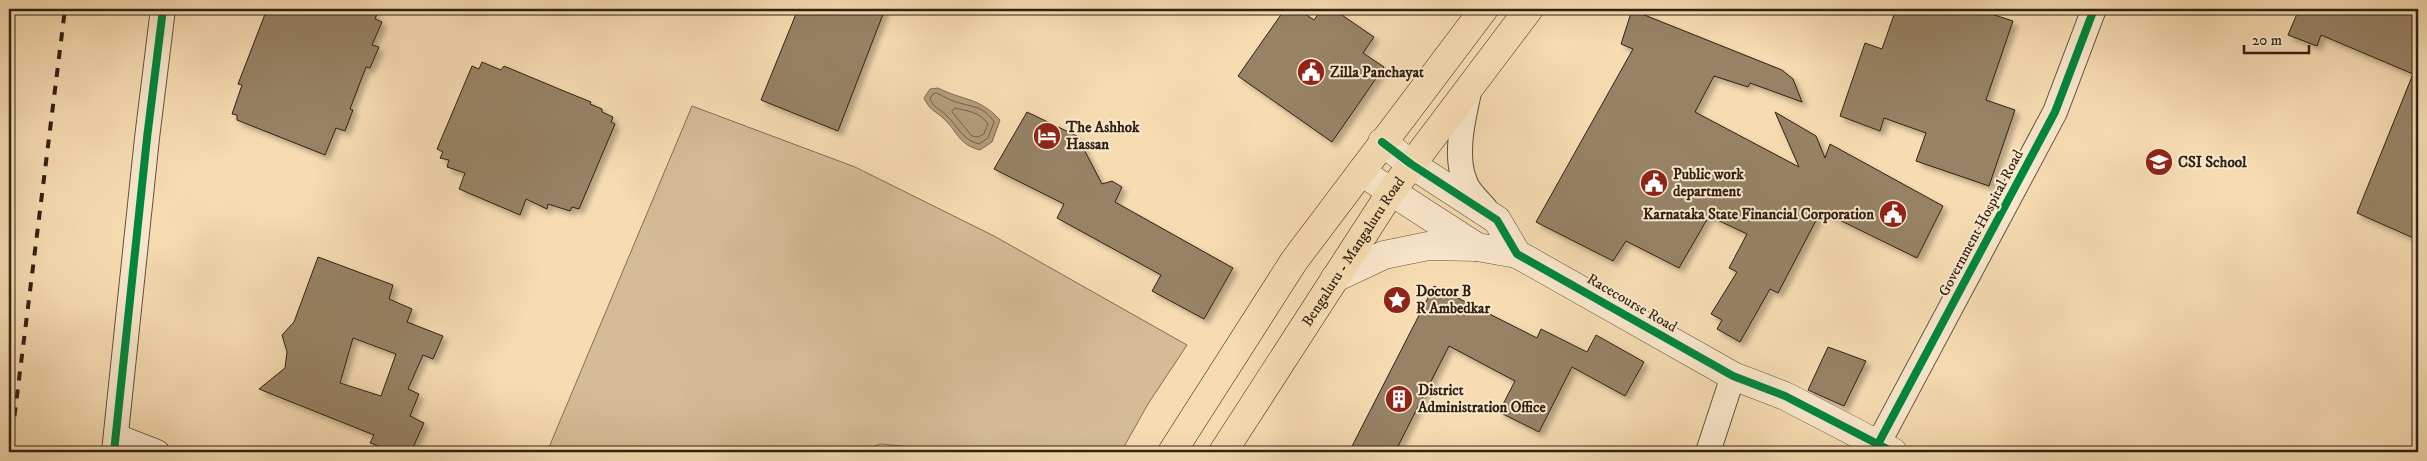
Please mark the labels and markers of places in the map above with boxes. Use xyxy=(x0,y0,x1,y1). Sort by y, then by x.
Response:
public building icon: Zilla Panchayat xyxy=(1296,57,1326,87)
place label: Zilla Panchayat xyxy=(1330,63,1424,82)
place label: The Ashhok Hassan xyxy=(1065,118,1140,154)
hotel icon: The Ashhok Hassan xyxy=(1032,121,1062,151)
school or university icon: CSI School xyxy=(2144,147,2174,177)
place label: CSI School xyxy=(2178,153,2247,172)
place label: Public work department xyxy=(1673,165,1744,201)
public building icon: Public work department xyxy=(1639,168,1669,198)
public building icon: Karnataka State Financial Corporation xyxy=(1878,199,1908,229)
place label: Karnataka State Financial Corporation xyxy=(1643,205,1874,224)
place label: Doctor B R Ambedkar xyxy=(1416,282,1490,318)
place icon: Doctor B R Ambedkar xyxy=(1382,285,1412,315)
place label: District Administration Office xyxy=(1417,381,1546,417)
building icon: District Administration Office xyxy=(1384,384,1414,414)

